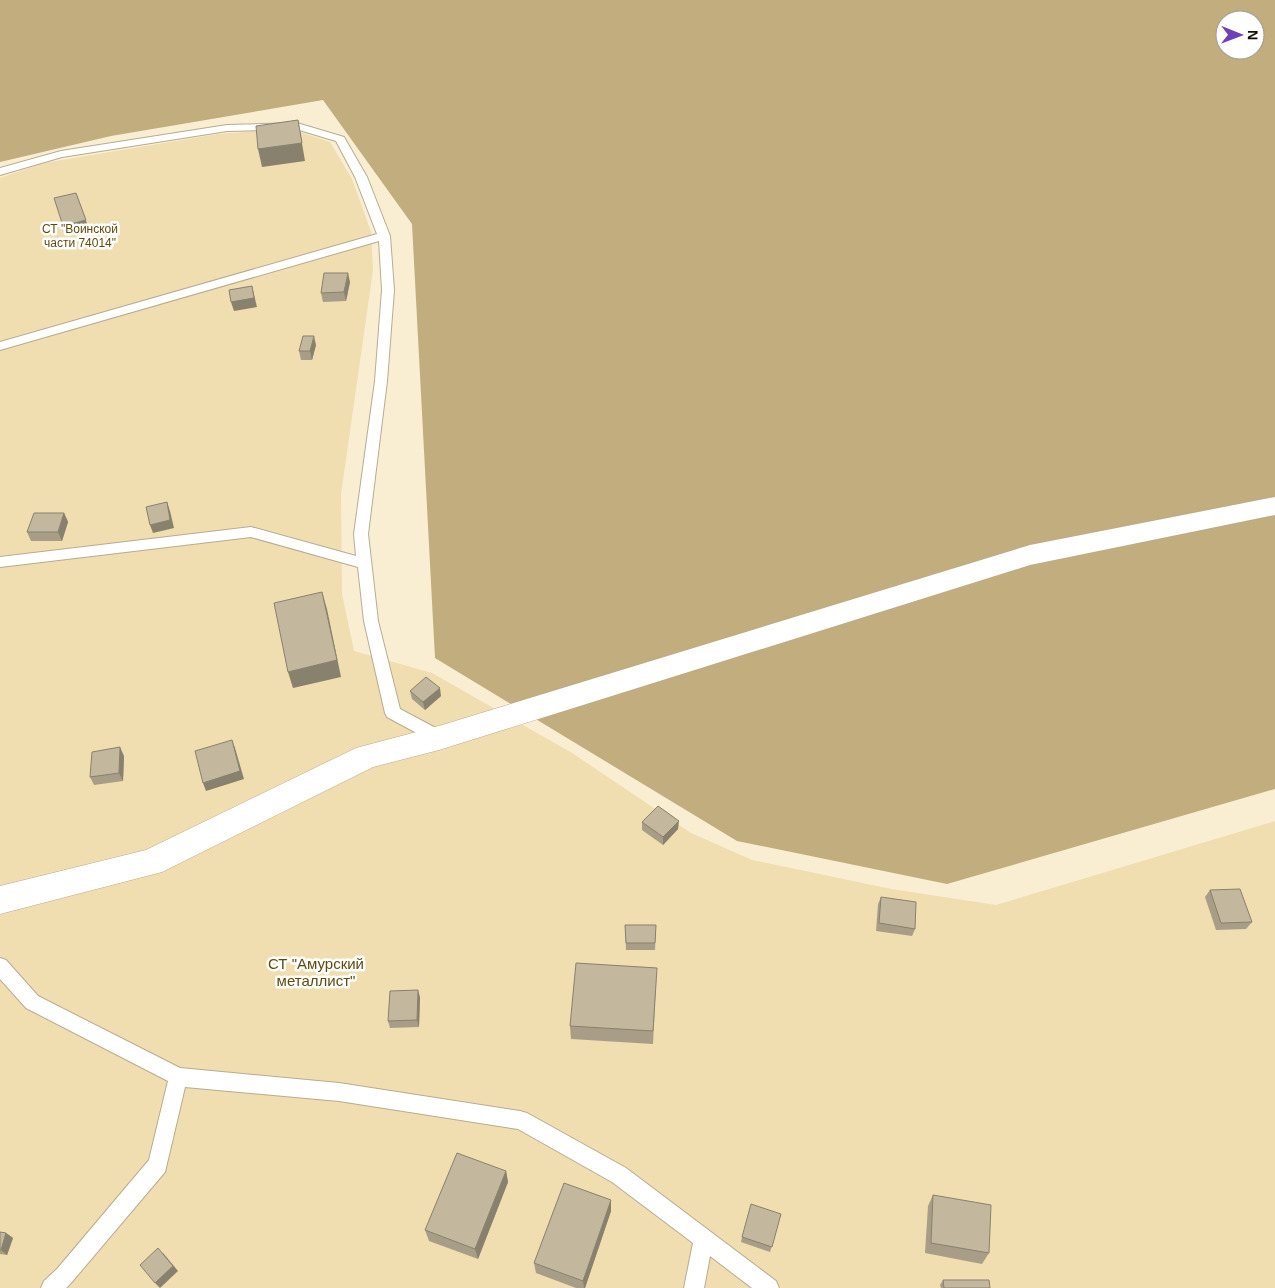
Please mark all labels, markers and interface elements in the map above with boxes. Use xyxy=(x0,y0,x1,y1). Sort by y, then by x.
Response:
north arrow xyxy=(1215,10,1265,60)
text: N xyxy=(1245,30,1261,40)
park label: СТ "Воинской части 74014" xyxy=(42,222,118,250)
park label: СТ "Амурский металлист" xyxy=(268,955,364,989)

